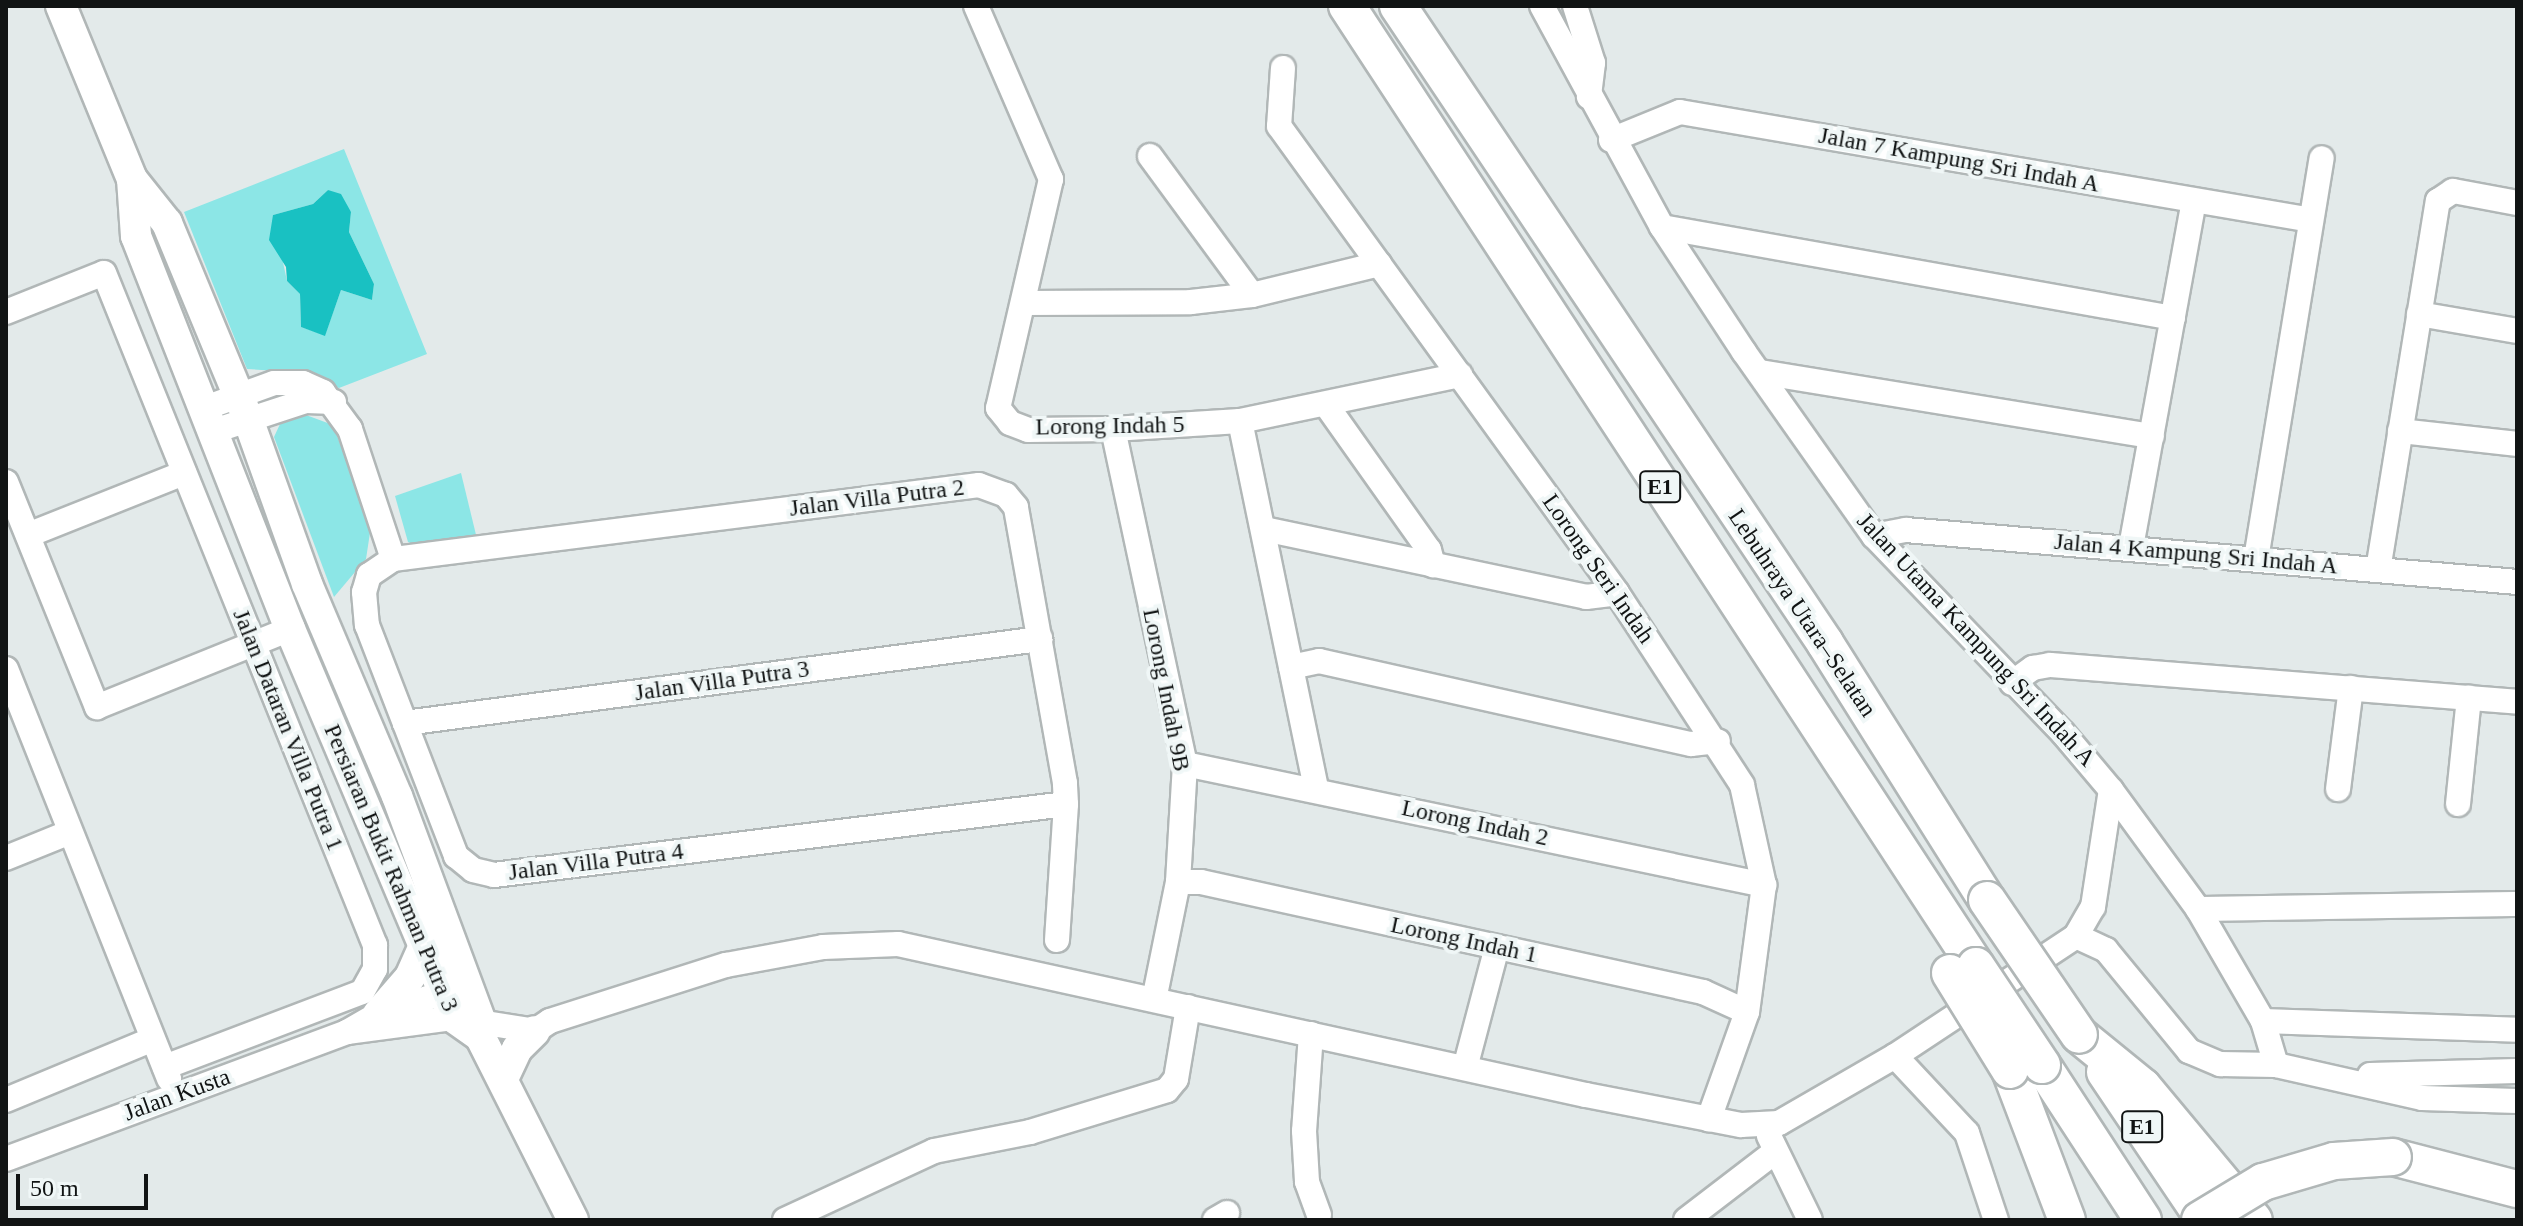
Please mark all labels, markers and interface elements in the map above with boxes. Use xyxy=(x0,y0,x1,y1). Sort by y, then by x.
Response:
street label: Jalan 7 Kampung Sri Indah A xyxy=(1816,121,2102,199)
street label: Lorong Indah 5 xyxy=(1035,410,1185,442)
road number: E1 xyxy=(1638,469,1682,505)
street label: Jalan Villa Putra 2 xyxy=(788,473,966,523)
street label: Lorong Seri Indah xyxy=(1536,489,1660,649)
street label: Lebuhraya Utara–Selatan xyxy=(1722,504,1882,722)
street label: Jalan Utama Kampung Sri Indah A xyxy=(1850,507,2102,773)
street label: Jalan 4 Kampung Sri Indah A xyxy=(2052,527,2340,581)
street label: Jalan Dataran Villa Putra 1 xyxy=(226,605,350,855)
street label: Lorong Indah 9B xyxy=(1136,606,1196,774)
street label: Jalan Villa Putra 3 xyxy=(633,654,811,708)
street label: Persiaran Bukit Rahman Putra 3 xyxy=(317,720,465,1016)
street label: Lorong Indah 2 xyxy=(1399,793,1551,853)
street label: Jalan Villa Putra 4 xyxy=(507,837,685,887)
street label: Lorong Indah 1 xyxy=(1388,910,1540,970)
street label: Jalan Kusta xyxy=(120,1062,234,1128)
road number: E1 xyxy=(2120,1109,2164,1145)
scale bar xyxy=(20,1158,152,1208)
text: 50 m xyxy=(30,1175,79,1201)

